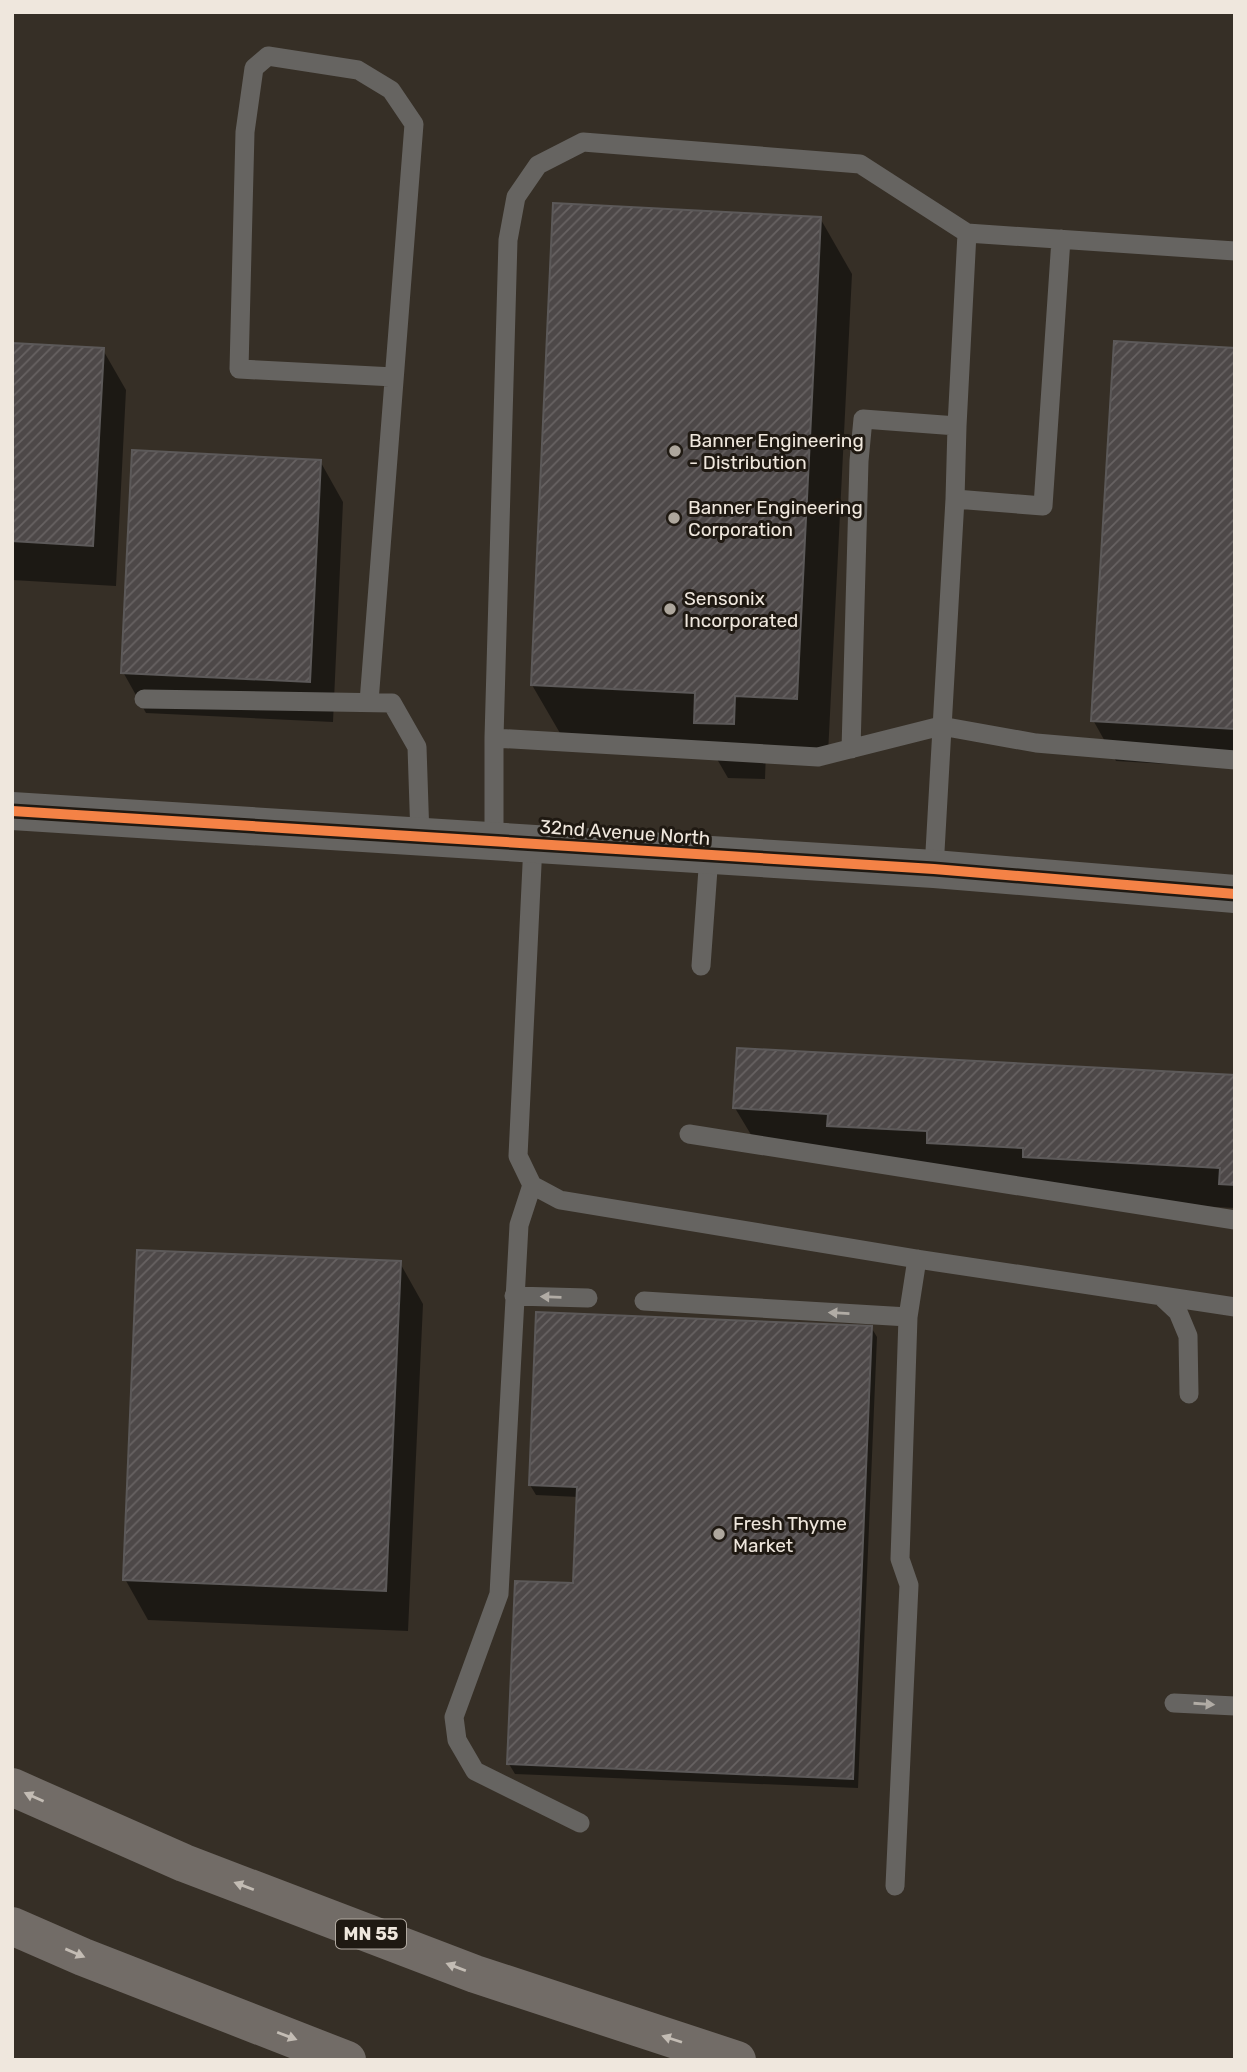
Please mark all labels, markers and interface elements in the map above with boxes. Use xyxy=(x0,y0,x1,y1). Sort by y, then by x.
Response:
place label: Banner Engineering - Distribution xyxy=(689,429,864,474)
marker: Banner Engineering - Distribution xyxy=(667,443,683,459)
place label: Banner Engineering Corporation xyxy=(688,496,863,541)
marker: Banner Engineering Corporation xyxy=(666,510,682,526)
place label: Sensonix Incorporated xyxy=(684,587,798,632)
marker: Sensonix Incorporated xyxy=(662,601,678,617)
street label: 32nd Avenue North xyxy=(539,815,711,850)
one-way arrow xyxy=(540,1291,562,1303)
one-way arrow xyxy=(828,1307,850,1318)
place label: Fresh Thyme Market xyxy=(733,1512,847,1557)
marker: Fresh Thyme Market xyxy=(711,1526,727,1542)
one-way arrow xyxy=(1193,1699,1215,1710)
one-way arrow xyxy=(24,1791,45,1802)
one-way arrow xyxy=(233,1880,254,1891)
road number: MN 55 xyxy=(336,1920,406,1948)
one-way arrow xyxy=(65,1947,85,1959)
one-way arrow xyxy=(446,1962,467,1973)
one-way arrow xyxy=(276,2031,297,2042)
one-way arrow xyxy=(662,2033,683,2043)

